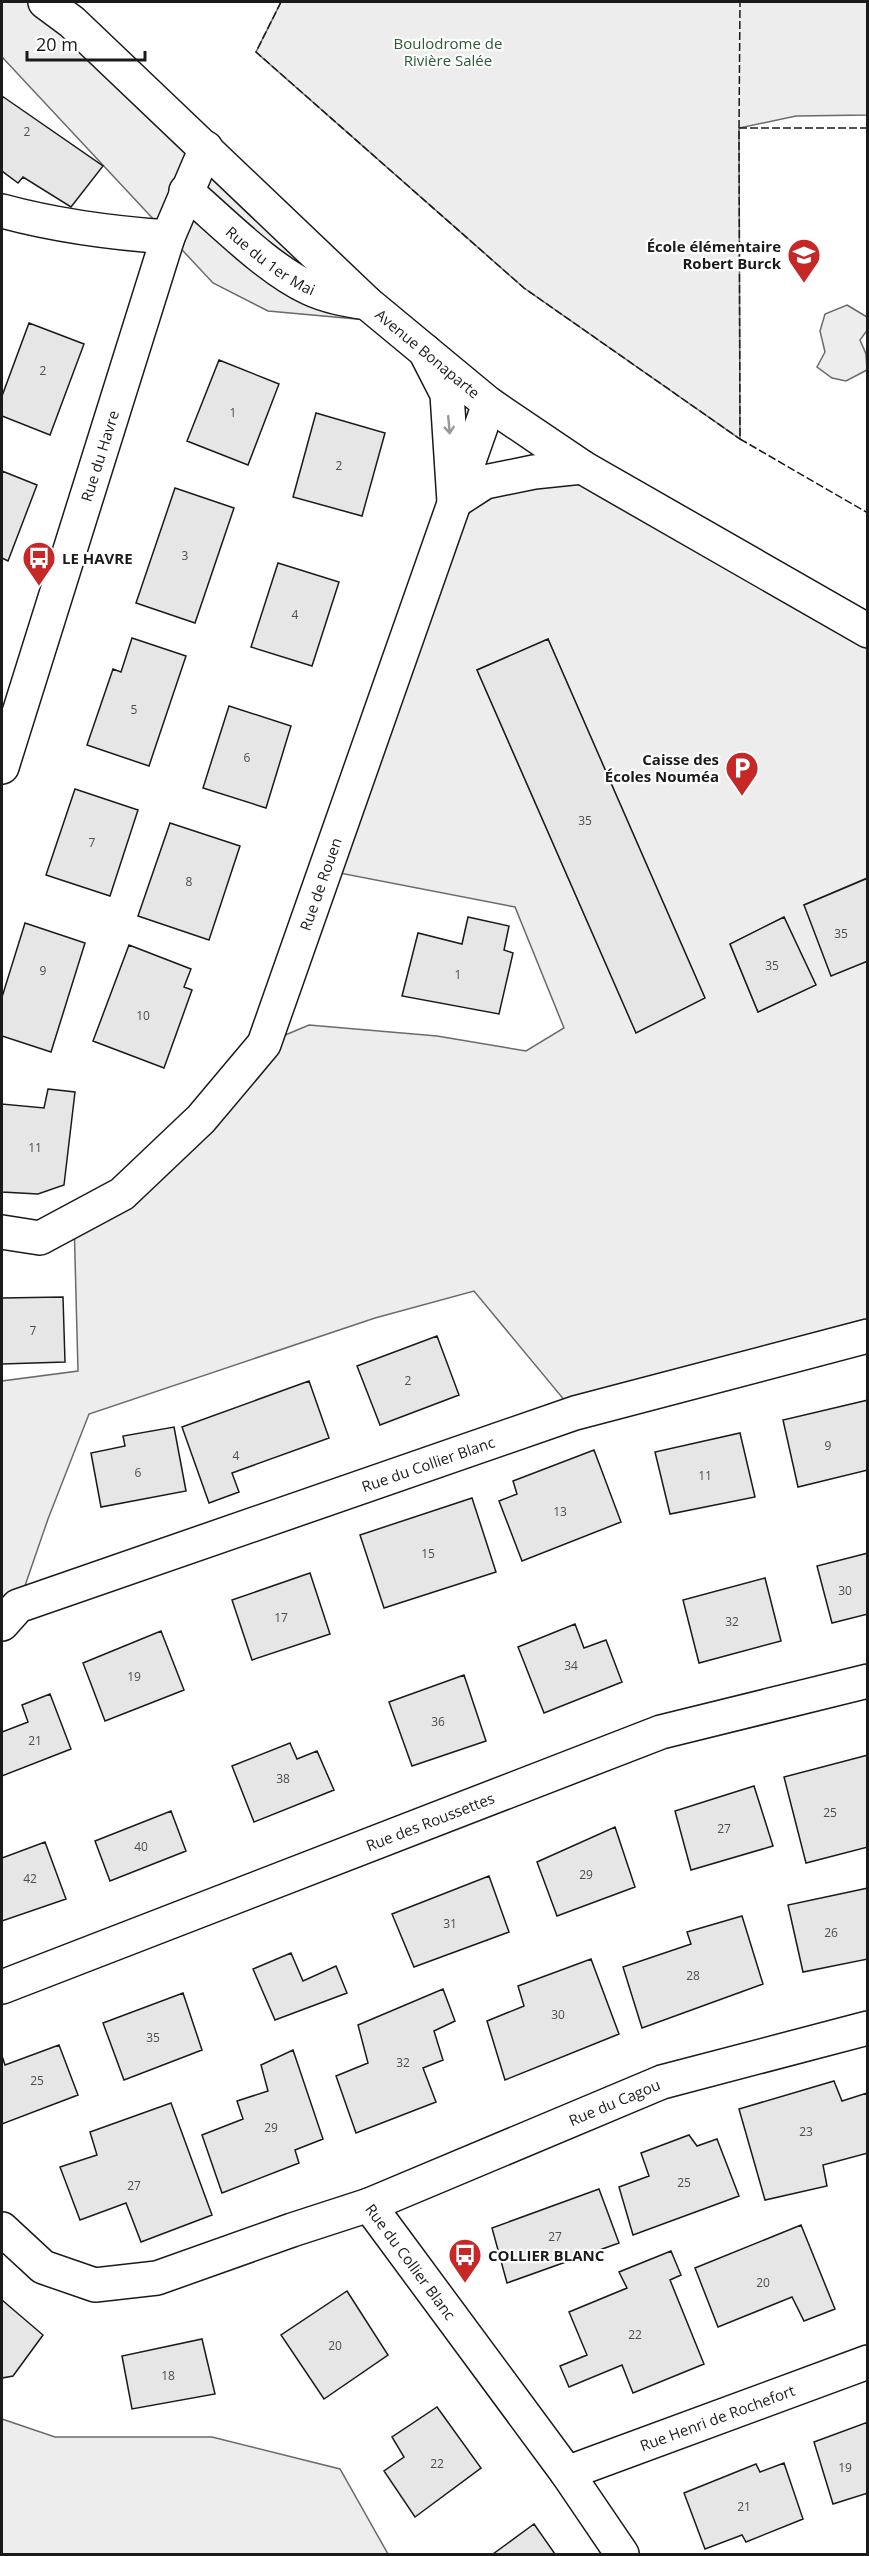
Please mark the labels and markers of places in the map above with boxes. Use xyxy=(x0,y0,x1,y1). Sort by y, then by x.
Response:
place label: École élémentaire Robert Burck xyxy=(647,236,782,273)
school or university icon: École élémentaire Robert Burck xyxy=(786,237,822,284)
bus stop icon: LE HAVRE xyxy=(21,540,57,587)
place label: LE HAVRE xyxy=(62,548,133,568)
place label: Caisse des Écoles Nouméa xyxy=(605,749,719,786)
parking icon: Caisse des Écoles Nouméa xyxy=(724,750,760,797)
bus stop icon: COLLIER BLANC xyxy=(447,2237,483,2284)
place label: COLLIER BLANC xyxy=(488,2245,605,2265)

